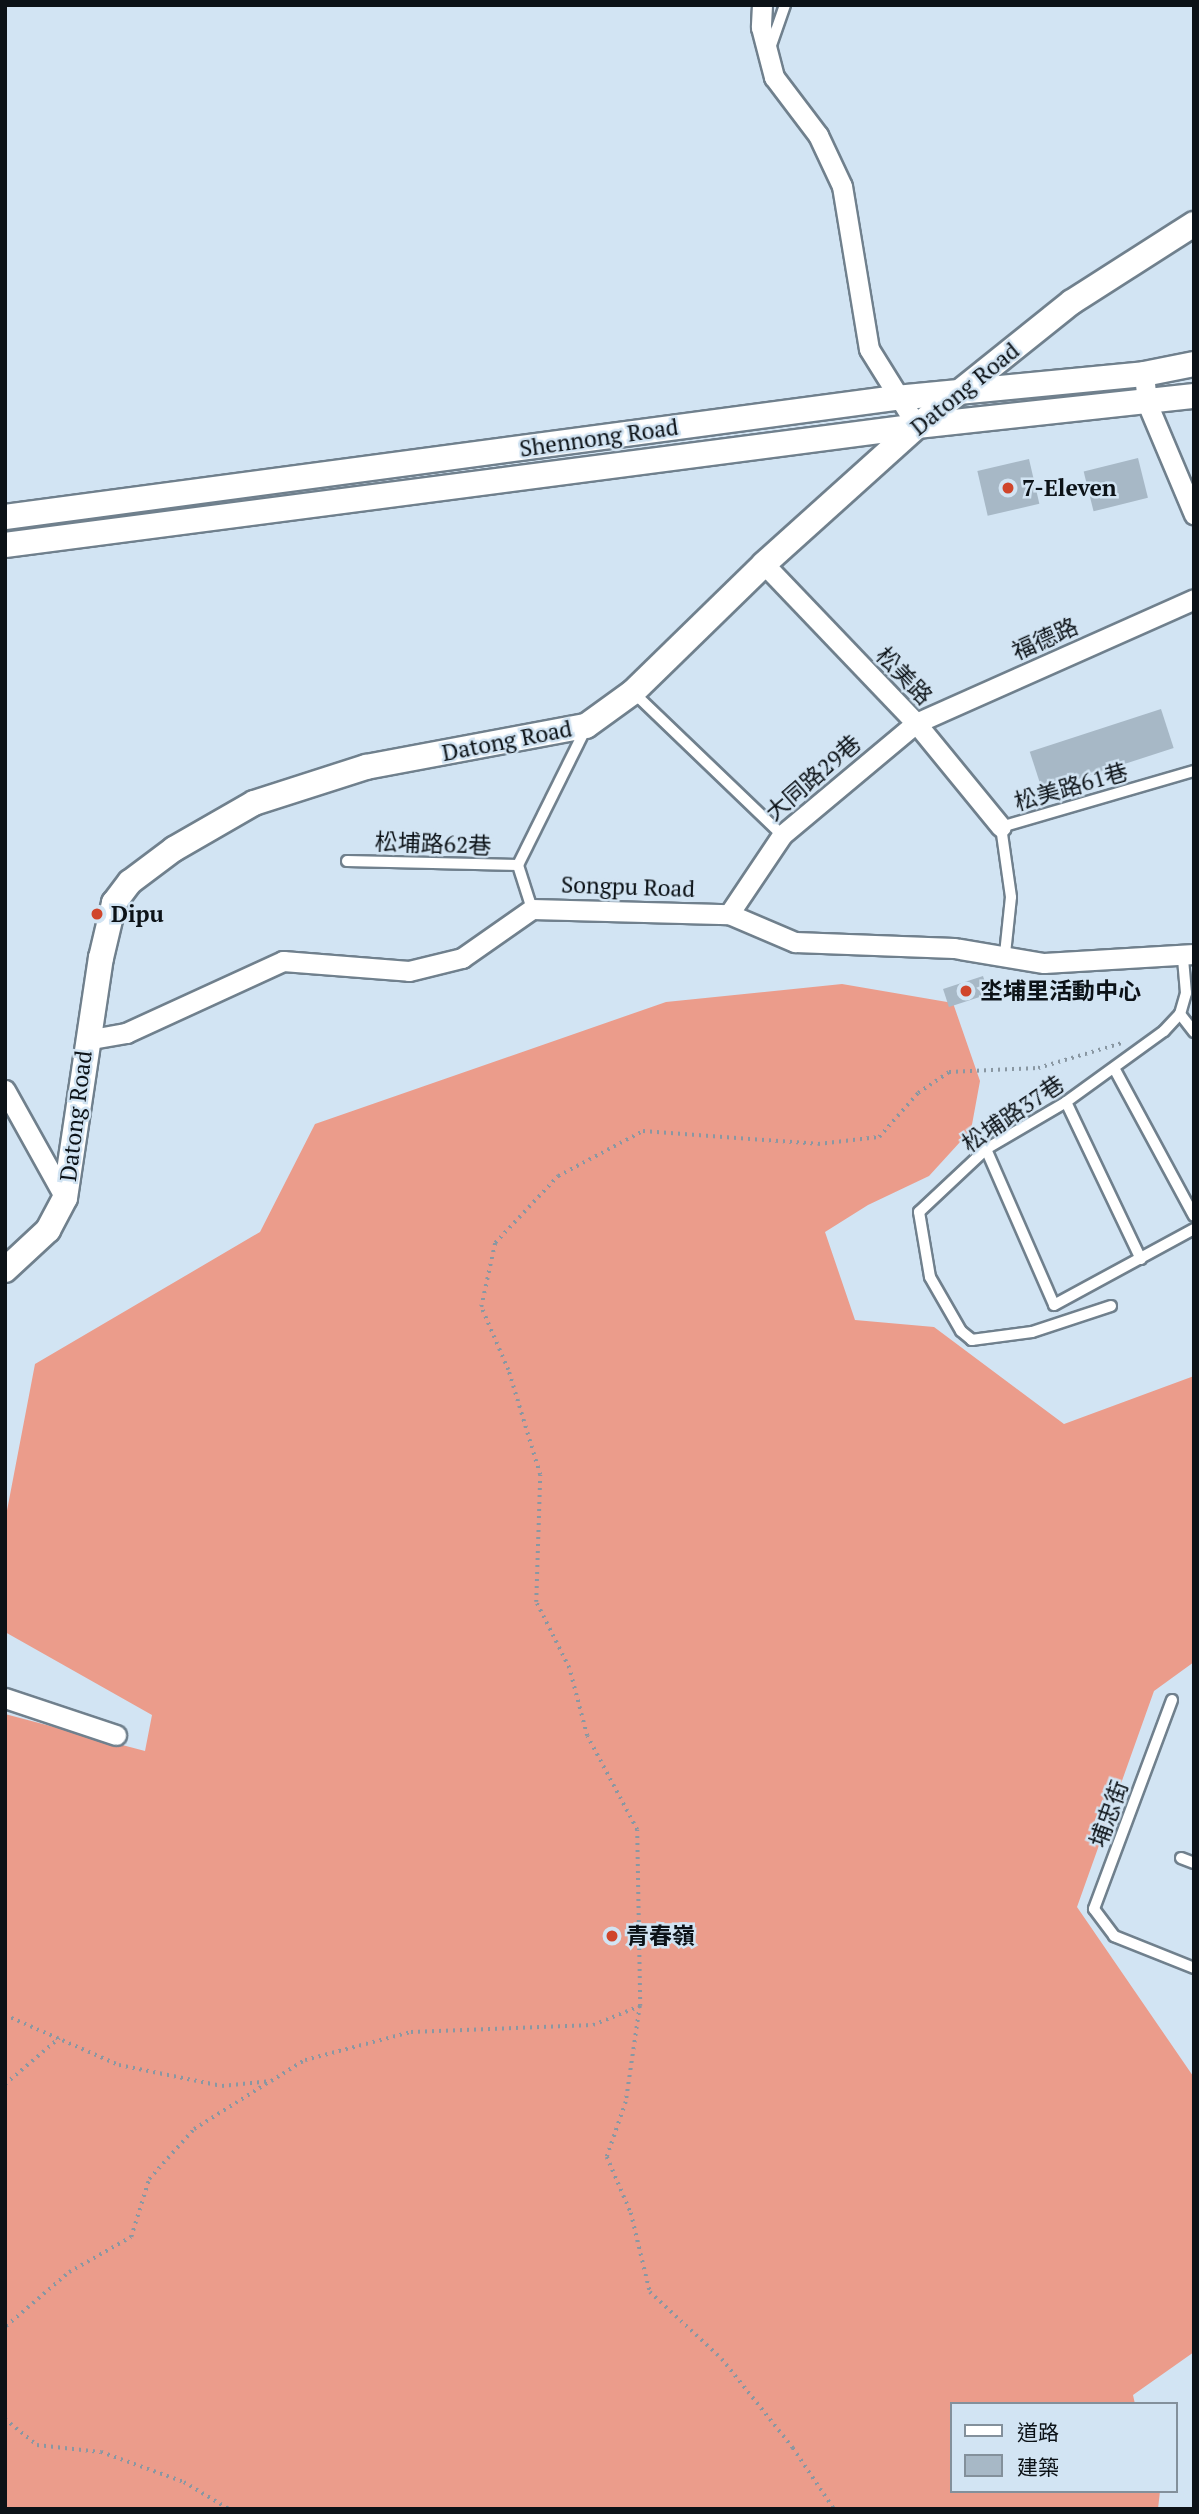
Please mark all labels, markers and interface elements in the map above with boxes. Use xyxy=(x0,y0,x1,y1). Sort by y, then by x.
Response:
street label: Datong Road xyxy=(905,337,1025,441)
street label: Shennong Road xyxy=(518,413,680,463)
place label: 7-Eleven xyxy=(1022,474,1117,502)
marker: 7-Eleven xyxy=(1000,480,1016,496)
street label: 福德路 xyxy=(1008,612,1082,666)
street label: 松美路 xyxy=(870,642,938,710)
street label: Datong Road xyxy=(440,715,574,767)
street label: 大同路29巷 xyxy=(760,729,866,827)
street label: 松美路61巷 xyxy=(1011,758,1131,816)
street label: 松埔路62巷 xyxy=(374,828,492,860)
street label: Songpu Road xyxy=(561,871,695,903)
place label: Dipu xyxy=(111,900,164,928)
marker: Dipu xyxy=(89,906,105,922)
place label: 坔埔里活動中心 xyxy=(980,977,1141,1005)
marker: 坔埔里活動中心 xyxy=(958,983,974,999)
street label: Datong Road xyxy=(54,1049,98,1183)
street label: 松埔路37巷 xyxy=(957,1070,1069,1158)
street label: 埔忠街 xyxy=(1084,1777,1134,1851)
place label: 青春嶺 xyxy=(626,1922,695,1950)
marker: 青春嶺 xyxy=(604,1928,620,1944)
legend xyxy=(950,2402,1178,2493)
text: 道路 xyxy=(1017,2418,1059,2446)
text: 建築 xyxy=(1017,2453,1059,2481)

